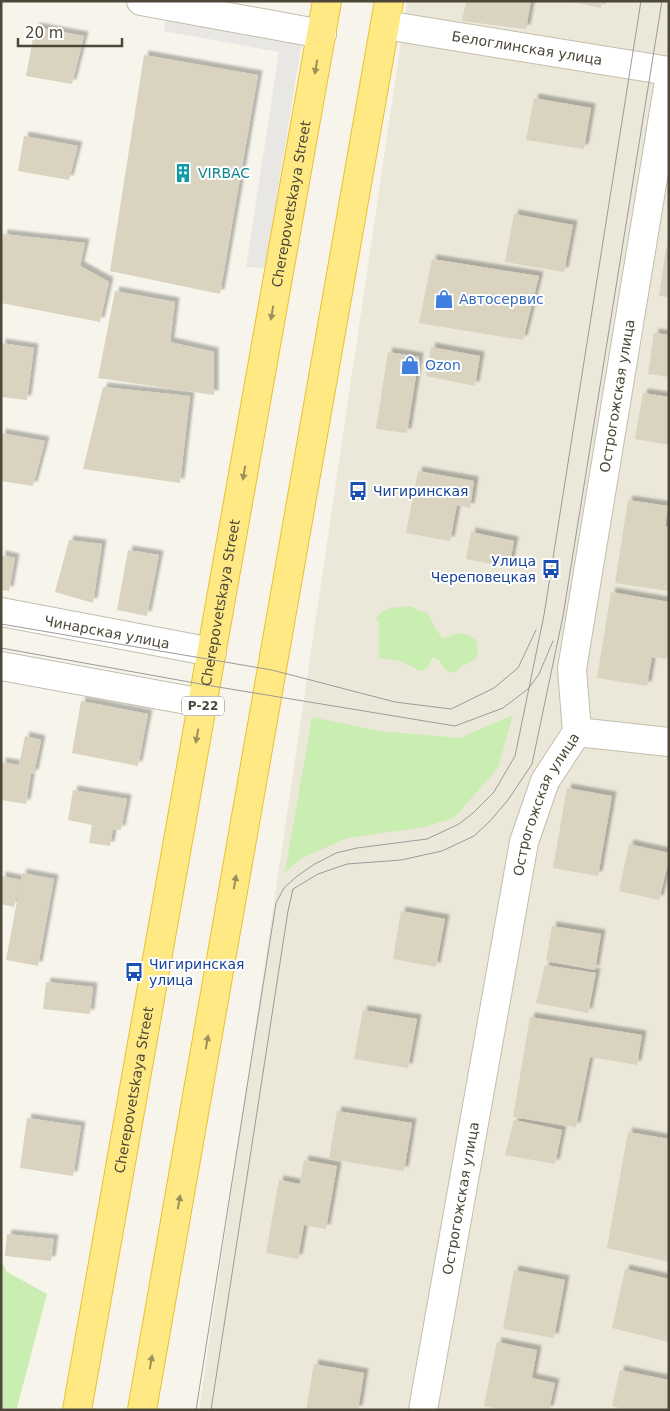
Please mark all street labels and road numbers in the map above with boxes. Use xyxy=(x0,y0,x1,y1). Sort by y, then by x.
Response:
street label: Белоглинская улица xyxy=(451,28,604,68)
street label: Cherepovetskaya Street xyxy=(268,119,314,288)
street label: Острогожская улица xyxy=(597,318,638,474)
street label: Cherepovetskaya Street xyxy=(198,518,243,687)
street label: Чинарская улица xyxy=(43,612,171,652)
road number: Р-22 xyxy=(182,696,224,716)
street label: Острогожская улица xyxy=(510,730,582,877)
street label: Cherepovetskaya Street xyxy=(111,1005,157,1175)
street label: Острогожская улица xyxy=(439,1121,482,1276)

